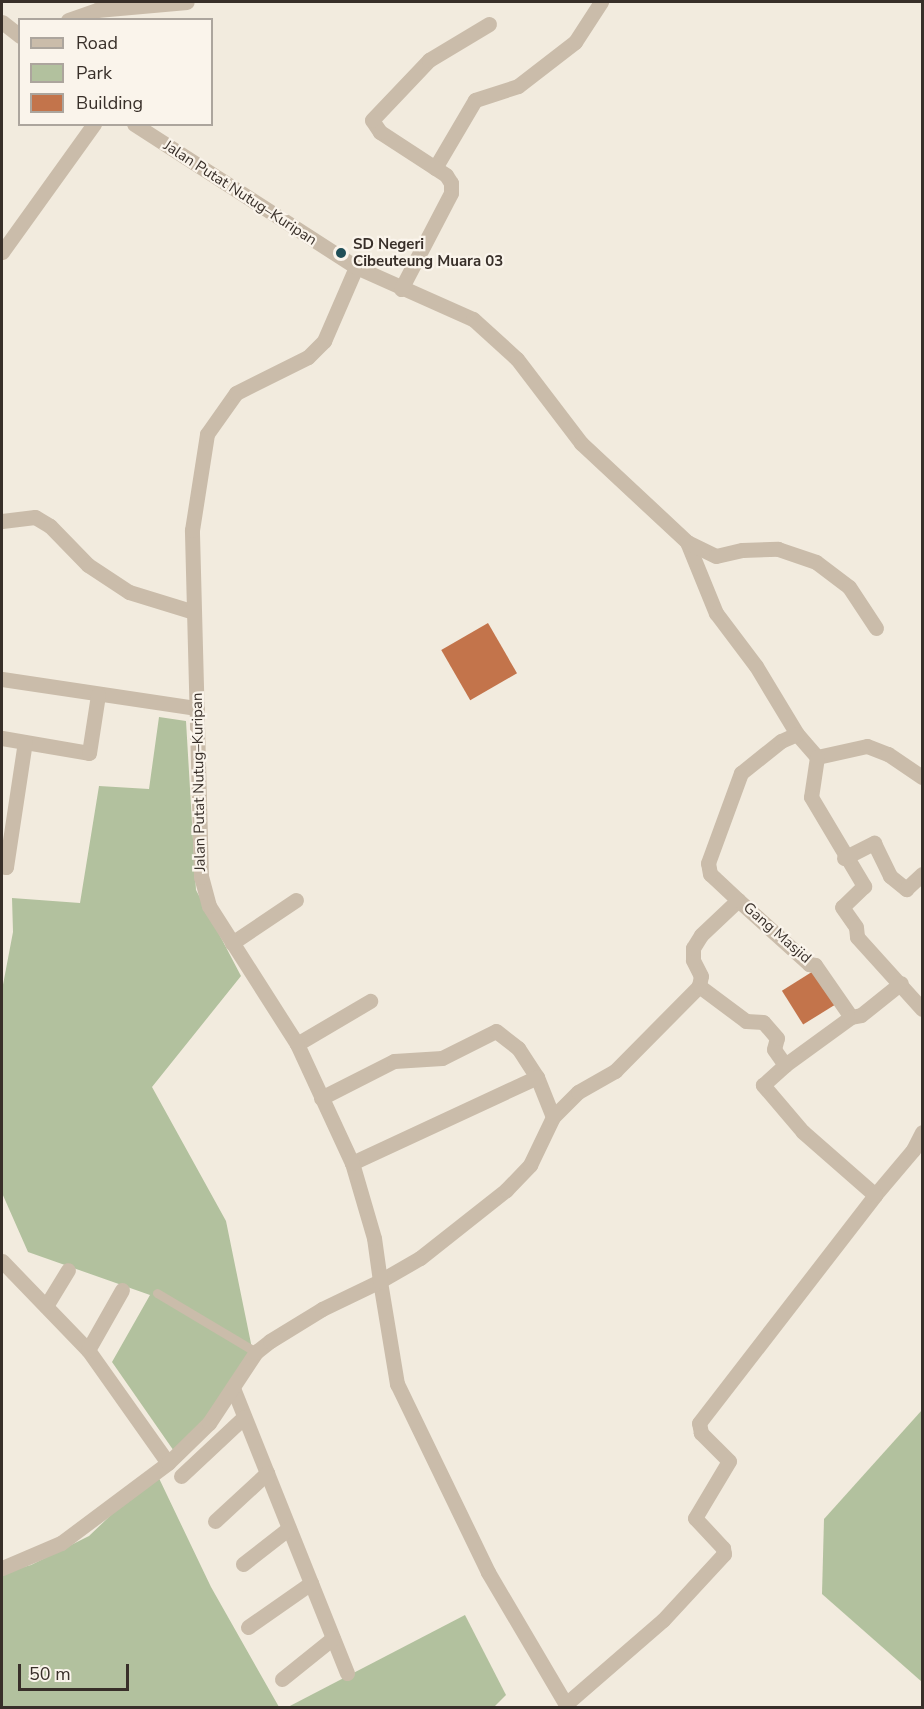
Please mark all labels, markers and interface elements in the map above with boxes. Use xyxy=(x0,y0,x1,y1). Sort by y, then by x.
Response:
legend xyxy=(18,18,213,126)
text: Road xyxy=(76,31,118,55)
text: Park xyxy=(76,61,112,85)
text: Building xyxy=(76,91,143,115)
street label: Jalan Putat Nutug–Kuripan xyxy=(160,137,320,249)
place label: SD Negeri Cibeuteung Muara 03 xyxy=(353,235,503,270)
marker: SD Negeri Cibeuteung Muara 03 xyxy=(334,246,348,260)
street label: Jalan Putat Nutug–Kuripan xyxy=(188,692,210,872)
street label: Gang Masjid xyxy=(739,899,815,967)
scale bar xyxy=(21,1652,132,1690)
text: 50 m xyxy=(29,1662,71,1686)

